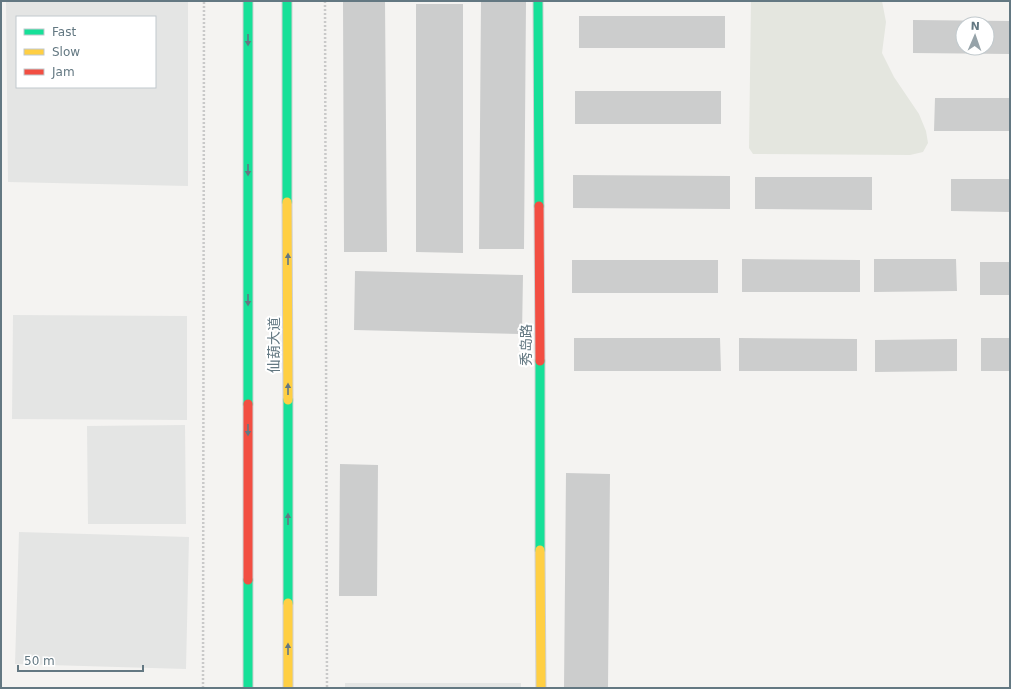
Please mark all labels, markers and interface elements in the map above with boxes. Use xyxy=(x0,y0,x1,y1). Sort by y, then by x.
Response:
legend xyxy=(16,16,156,88)
north arrow xyxy=(955,16,995,56)
text: N xyxy=(970,20,980,33)
text: Fast xyxy=(52,25,76,39)
one-way arrow xyxy=(245,34,251,47)
text: Slow xyxy=(52,45,80,59)
text: Jam xyxy=(51,65,75,79)
one-way arrow xyxy=(245,164,251,177)
one-way arrow xyxy=(285,252,291,265)
one-way arrow xyxy=(245,294,251,307)
street label: 仙葫大道 xyxy=(266,317,282,373)
street label: 秀岛路 xyxy=(518,324,534,366)
one-way arrow xyxy=(285,382,291,395)
one-way arrow xyxy=(245,424,251,437)
one-way arrow xyxy=(285,512,291,525)
one-way arrow xyxy=(285,642,291,655)
scale bar xyxy=(18,647,143,673)
text: 50 m xyxy=(24,654,55,668)

